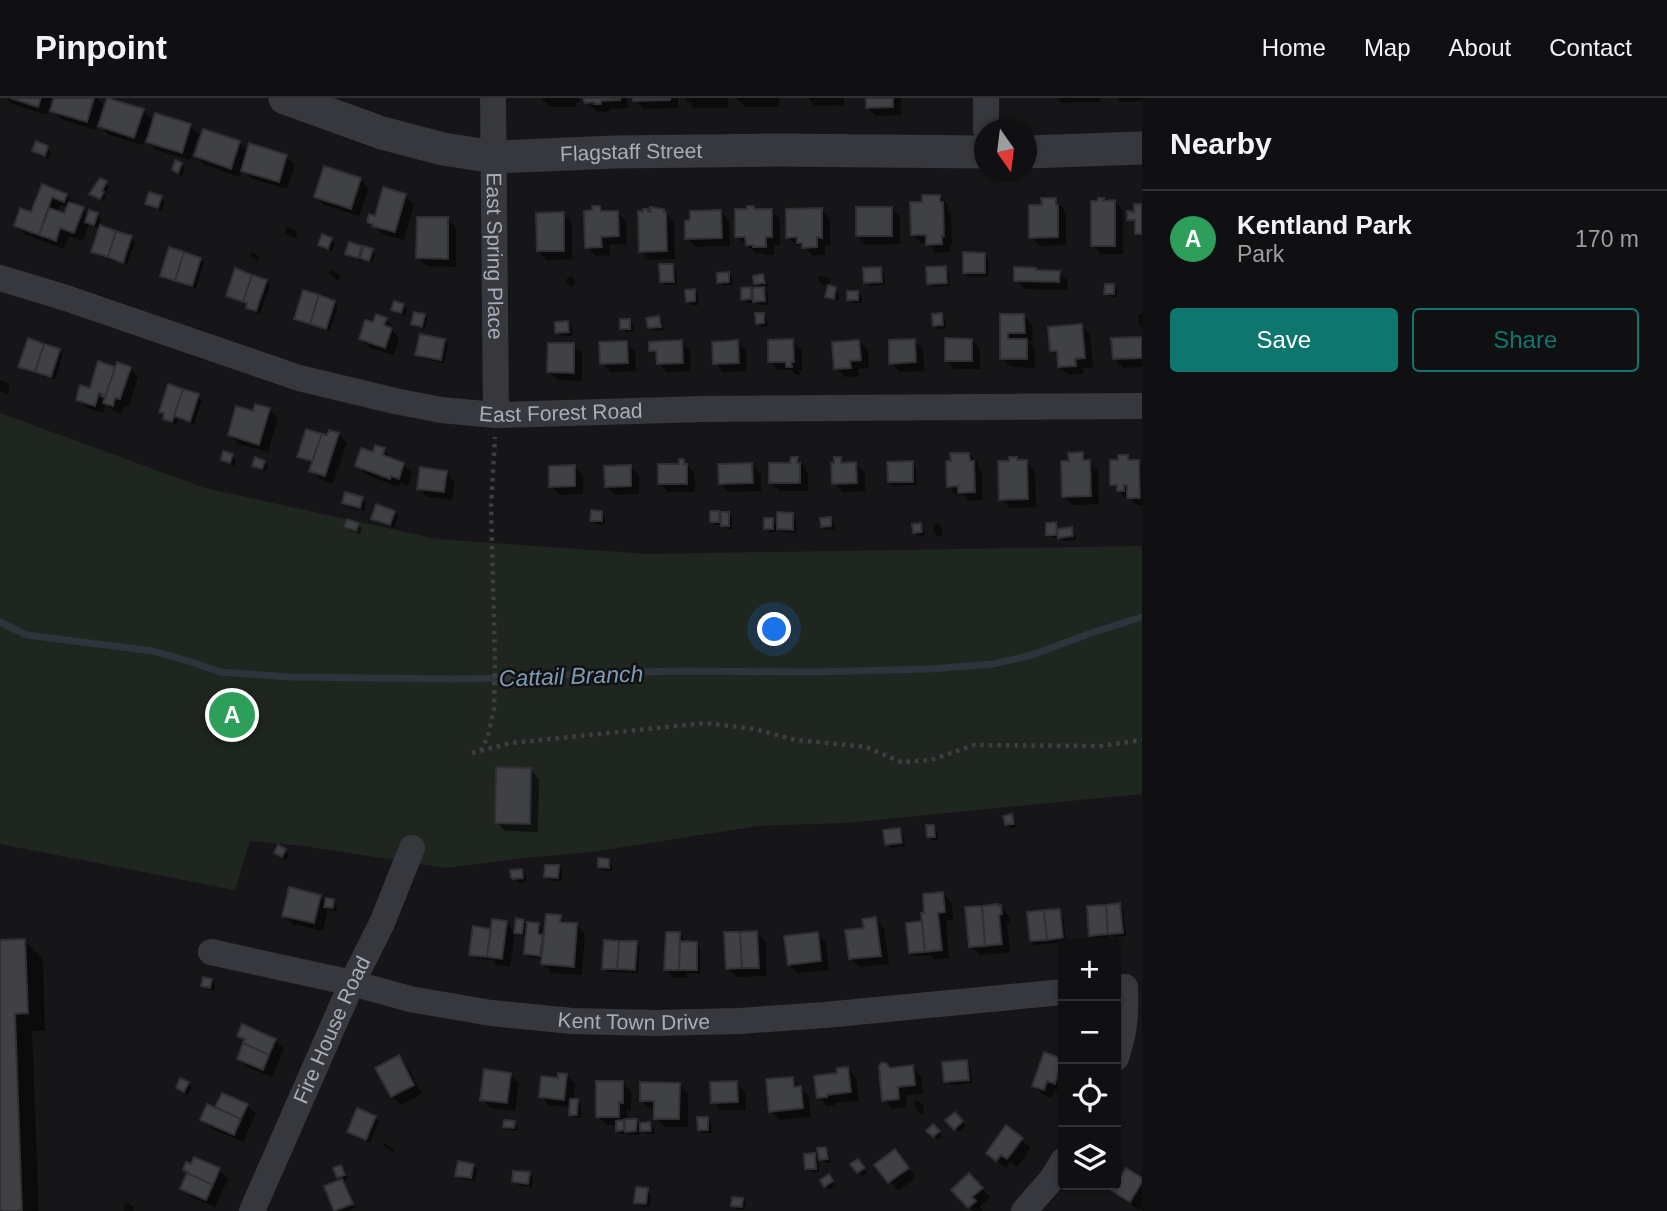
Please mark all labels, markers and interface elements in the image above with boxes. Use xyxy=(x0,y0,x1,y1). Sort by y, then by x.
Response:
text: Pinpoint xyxy=(35,29,167,66)
text: Home xyxy=(1262,34,1326,61)
text: Map xyxy=(1364,34,1411,61)
text: About xyxy=(1449,34,1511,61)
text: Contact xyxy=(1549,34,1632,61)
north arrow xyxy=(974,119,1037,182)
text: Nearby xyxy=(1170,127,1272,160)
street label: Flagstaff Street xyxy=(560,139,702,165)
street label: East Spring Place xyxy=(483,172,507,340)
text: Kentland Park xyxy=(1237,210,1412,240)
text: A xyxy=(1185,226,1201,252)
text: 170 m xyxy=(1575,226,1639,252)
text: Park xyxy=(1237,241,1284,267)
button: Save xyxy=(1170,308,1398,372)
button: Share xyxy=(1412,308,1639,372)
street label: East Forest Road xyxy=(478,399,643,426)
your location xyxy=(757,612,791,646)
water label: Cattail Branch xyxy=(498,660,644,692)
pin: A xyxy=(209,689,255,741)
map controls xyxy=(1058,938,1121,1190)
button: + xyxy=(1058,938,1121,1001)
street label: Fire House Road xyxy=(289,952,375,1107)
button: − xyxy=(1058,1001,1121,1064)
street label: Kent Town Drive xyxy=(557,1008,710,1034)
button: locate xyxy=(1058,1064,1121,1127)
button: layers xyxy=(1058,1127,1121,1190)

